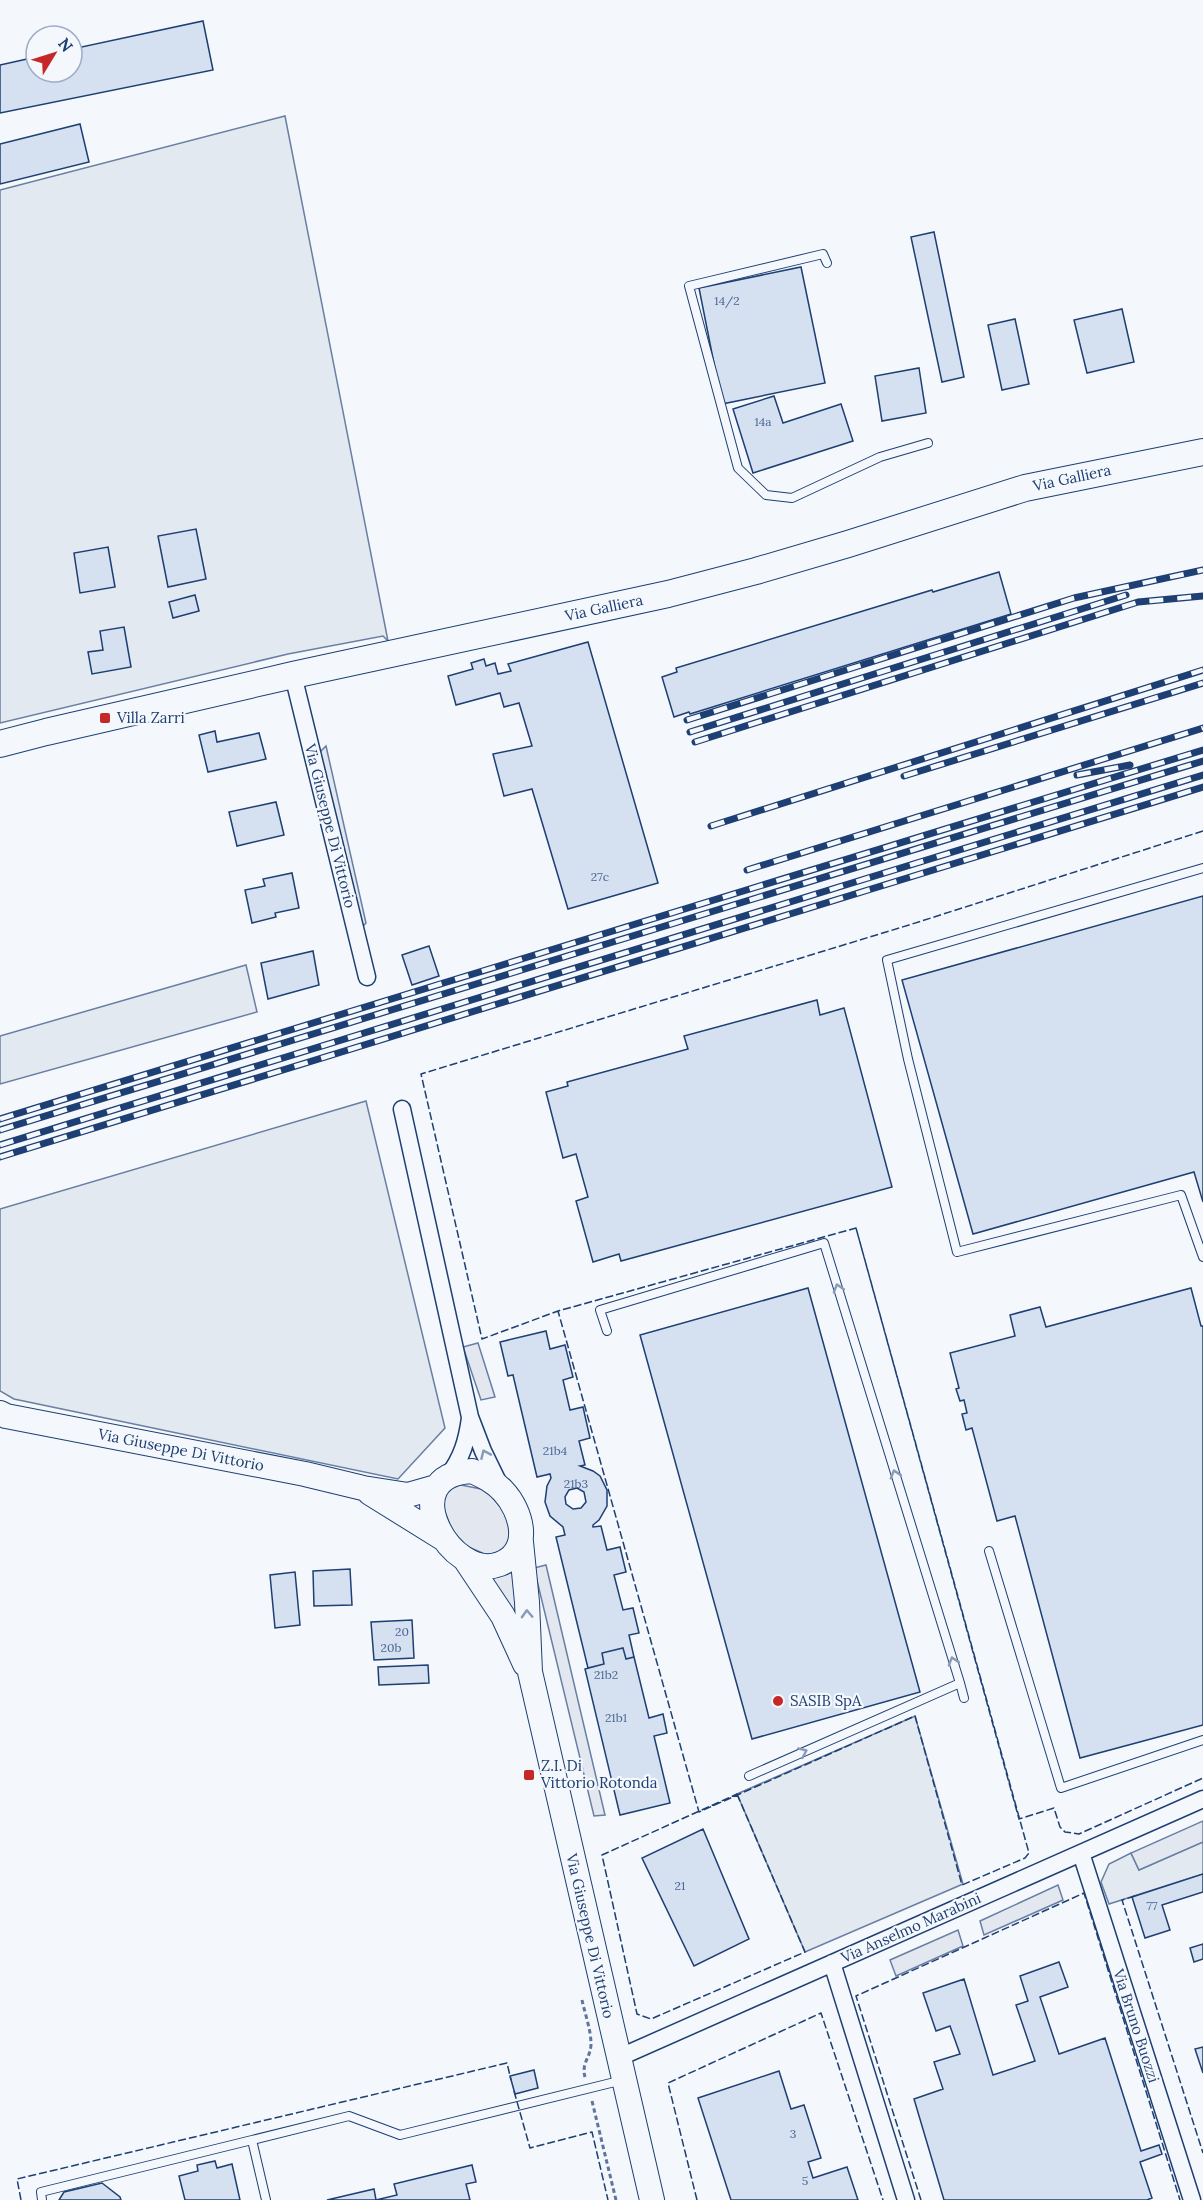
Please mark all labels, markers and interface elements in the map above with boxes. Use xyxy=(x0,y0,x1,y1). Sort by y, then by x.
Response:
north arrow xyxy=(24,24,84,84)
text: N xyxy=(54,34,78,56)
house number: 14/2 xyxy=(714,293,740,309)
house number: 14a xyxy=(754,414,772,429)
street label: Via Galliera xyxy=(1030,460,1113,495)
street label: Via Galliera xyxy=(562,590,645,625)
place label: Villa Zarri xyxy=(116,708,185,727)
marker: Villa Zarri xyxy=(98,711,112,725)
street label: Via Giuseppe Di Vittorio xyxy=(301,741,360,910)
house number: 27c xyxy=(591,869,609,884)
one-way arrow xyxy=(833,1283,845,1294)
street label: Via Giuseppe Di Vittorio xyxy=(96,1424,266,1475)
house number: 21b4 xyxy=(543,1443,568,1458)
one-way arrow xyxy=(480,1449,492,1460)
one-way arrow xyxy=(890,1470,903,1480)
house number: 21b3 xyxy=(564,1476,589,1491)
one-way arrow xyxy=(521,1609,534,1618)
house number: 20 xyxy=(395,1624,409,1639)
house number: 20b xyxy=(381,1640,401,1655)
one-way arrow xyxy=(948,1656,960,1667)
house number: 21b2 xyxy=(594,1667,618,1682)
place label: SASIB SpA xyxy=(790,1691,862,1710)
marker: SASIB SpA xyxy=(771,1694,785,1708)
house number: 21b1 xyxy=(605,1710,627,1725)
one-way arrow xyxy=(796,1747,807,1759)
place label: Z.I. Di Vittorio Rotonda xyxy=(540,1756,658,1792)
marker: Z.I. Di Vittorio Rotonda xyxy=(522,1768,536,1782)
street label: Via Giuseppe Di Vittorio xyxy=(562,1851,619,2020)
house number: 21 xyxy=(675,1878,685,1893)
street label: Via Anselmo Marabini xyxy=(837,1888,984,1967)
house number: 77 xyxy=(1146,1898,1158,1913)
street label: Via Bruno Buozzi xyxy=(1109,1966,1164,2085)
house number: 3 xyxy=(790,2126,797,2141)
house number: 5 xyxy=(802,2173,808,2188)

